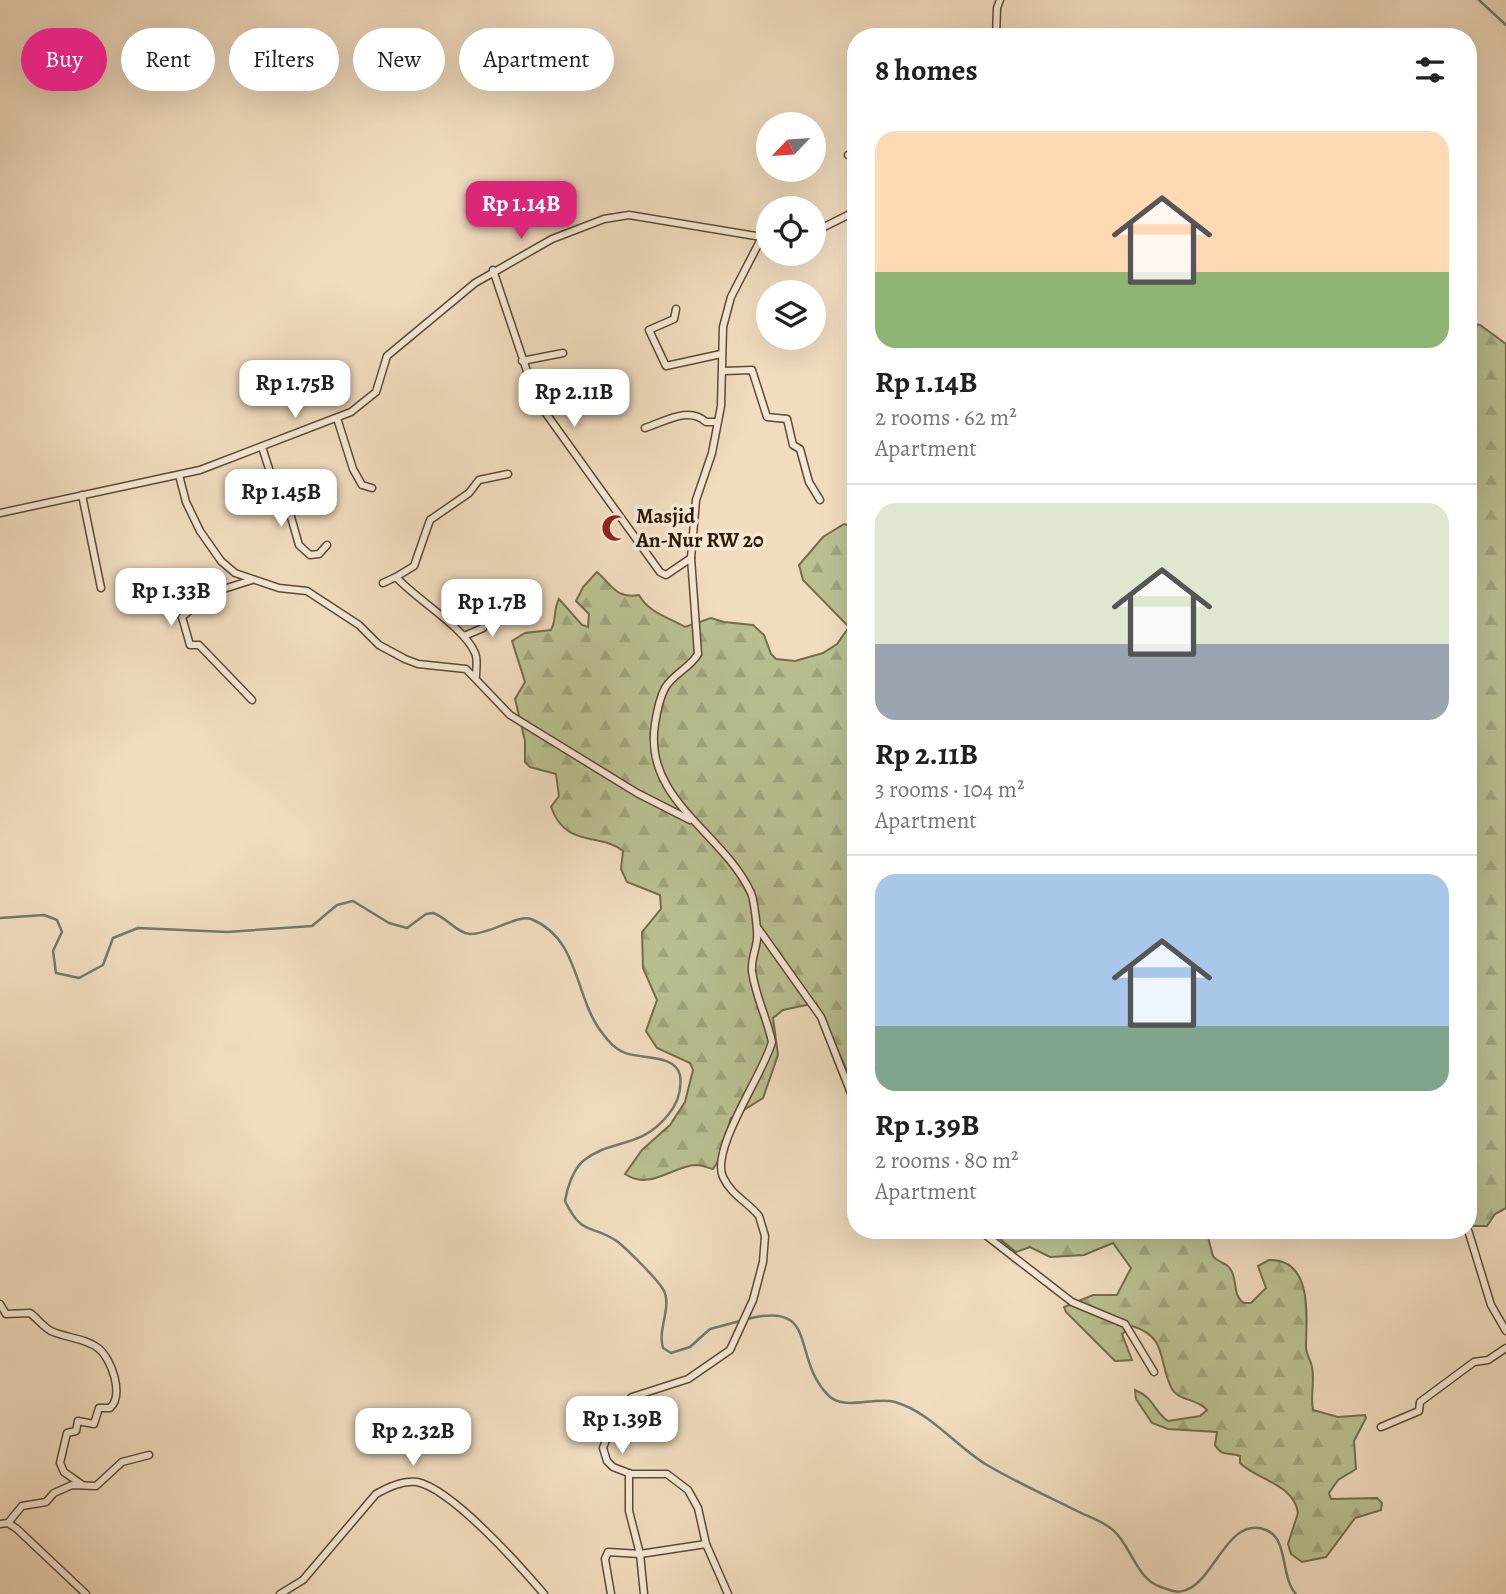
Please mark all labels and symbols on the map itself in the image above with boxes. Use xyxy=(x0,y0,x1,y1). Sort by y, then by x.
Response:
north arrow xyxy=(756,112,826,182)
pin: Rp 1.14B xyxy=(449,182,593,241)
pin: Rp 1.75B xyxy=(223,360,367,420)
pin: Rp 2.11B xyxy=(502,370,646,429)
pin: Rp 1.45B xyxy=(209,470,353,529)
place label: Masjid An-Nur RW 20 xyxy=(635,502,764,554)
mosque icon: Masjid An-Nur RW 20 xyxy=(600,513,630,543)
pin: Rp 1.33B xyxy=(99,568,243,628)
pin: Rp 1.7B xyxy=(427,580,557,639)
pin: Rp 1.39B xyxy=(550,1396,694,1456)
pin: Rp 2.32B xyxy=(341,1408,485,1468)

